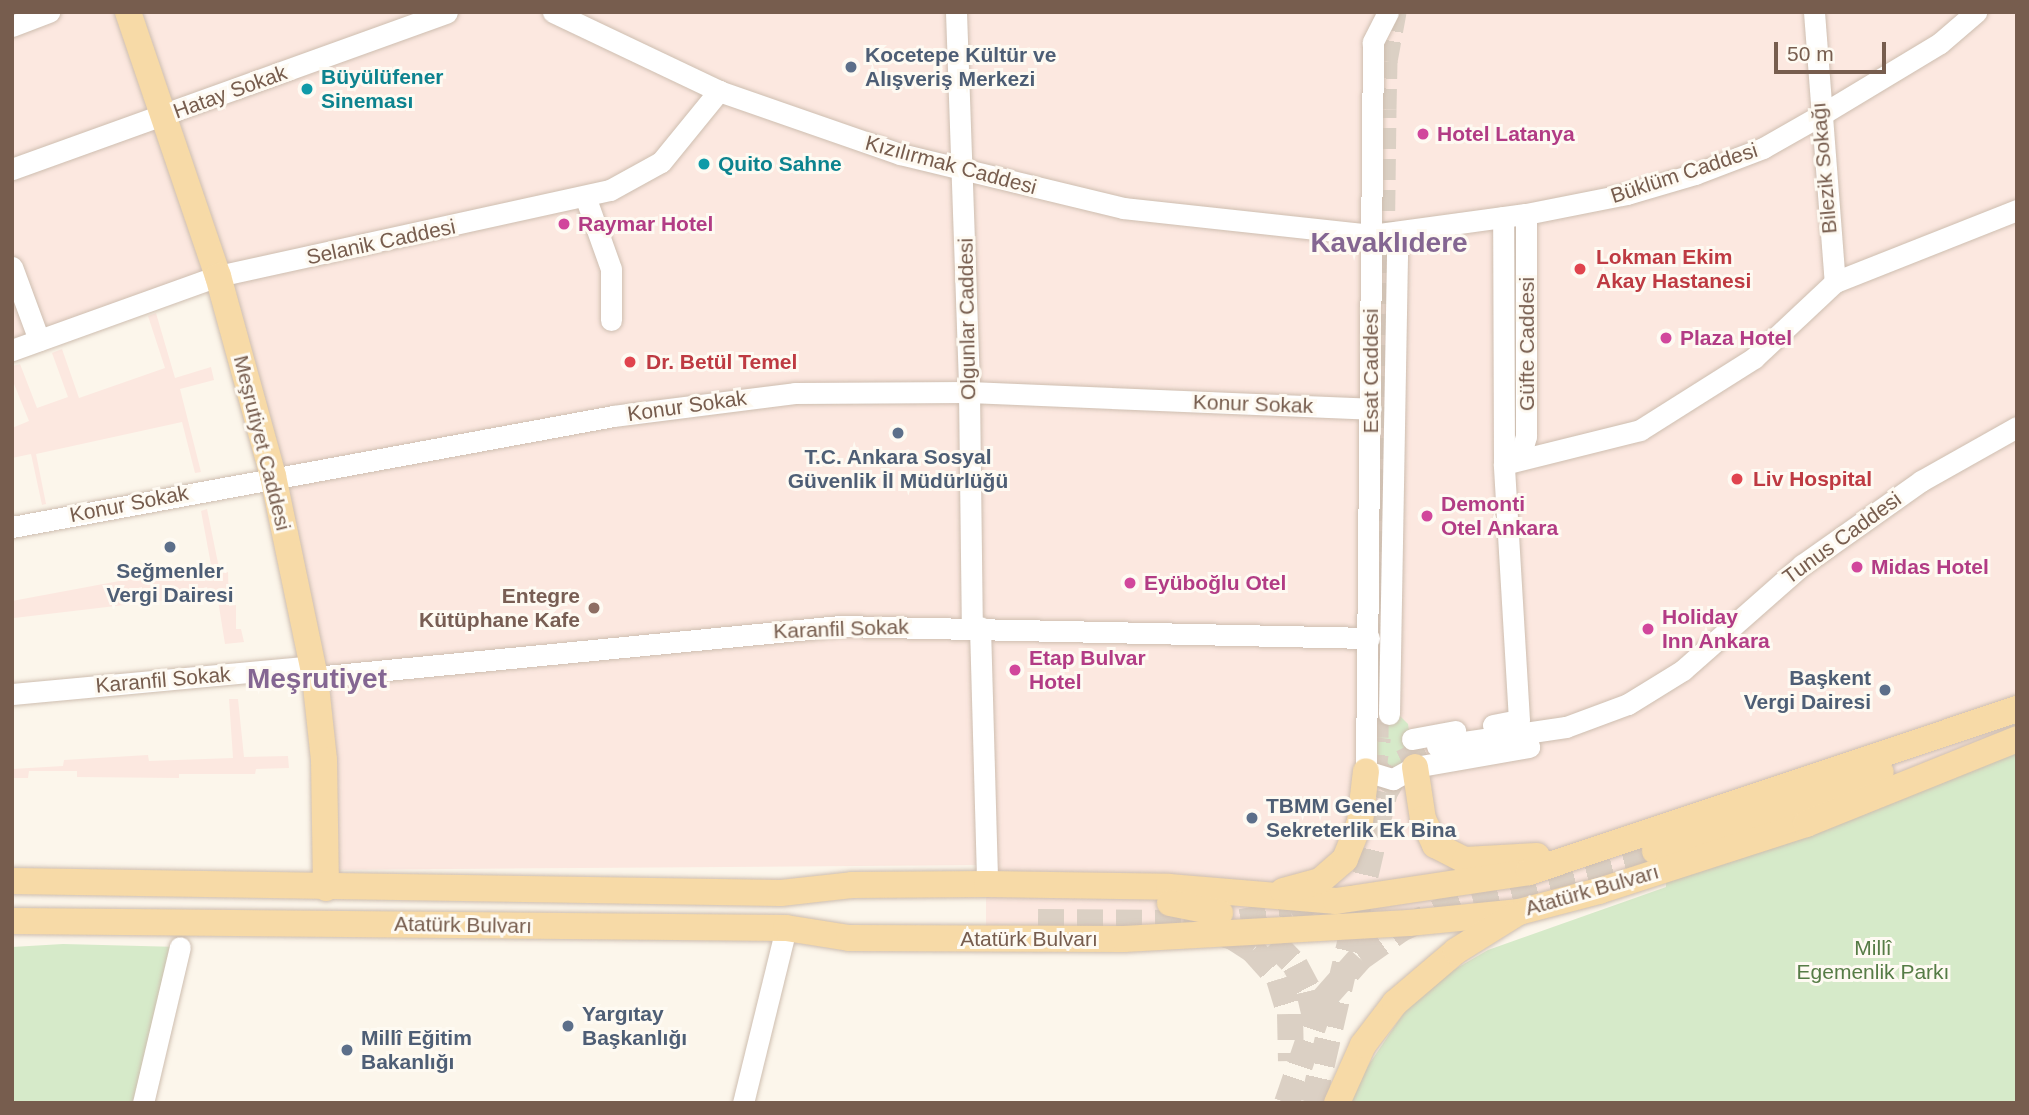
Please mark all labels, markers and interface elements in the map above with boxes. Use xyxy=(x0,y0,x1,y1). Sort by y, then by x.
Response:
scale bar xyxy=(1777,28,1889,72)
place label: Kocetepe Kültür ve Alışveriş Merkezi xyxy=(865,42,1056,92)
text: 50 m xyxy=(1787,42,1834,65)
marker: Kocetepe Kültür ve Alışveriş Merkezi xyxy=(843,59,859,75)
street label: Hatay Sokak xyxy=(170,60,290,124)
place label: Büyülüfener Sineması xyxy=(321,64,444,114)
marker: Büyülüfener Sineması xyxy=(299,81,315,97)
street label: Bilezik Sokağı xyxy=(1806,101,1842,235)
place label: Hotel Latanya xyxy=(1437,121,1575,147)
marker: Hotel Latanya xyxy=(1415,126,1431,142)
street label: Kızılırmak Caddesi xyxy=(863,130,1039,200)
street label: Büklüm Caddesi xyxy=(1607,137,1761,209)
place label: Quito Sahne xyxy=(718,151,842,177)
marker: Quito Sahne xyxy=(696,156,712,172)
place label: Raymar Hotel xyxy=(578,211,713,237)
street label: Selanik Caddesi xyxy=(304,214,458,270)
marker: Raymar Hotel xyxy=(556,216,572,232)
district label: Kavaklıdere xyxy=(1310,226,1468,260)
street label: Olgunlar Caddesi xyxy=(953,238,981,400)
place label: Lokman Ekim Akay Hastanesi xyxy=(1596,244,1751,294)
marker: Lokman Ekim Akay Hastanesi xyxy=(1570,259,1590,279)
street label: Güfte Caddesi xyxy=(1514,277,1540,411)
street label: Esat Caddesi xyxy=(1358,309,1384,433)
place label: Plaza Hotel xyxy=(1680,325,1792,351)
marker: Plaza Hotel xyxy=(1658,330,1674,346)
place label: Dr. Betül Temel xyxy=(646,349,797,375)
marker: Dr. Betül Temel xyxy=(620,352,640,372)
street label: Meşrutiyet Caddesi xyxy=(228,353,296,533)
street label: Konur Sokak xyxy=(626,385,748,427)
street label: Konur Sokak xyxy=(1192,389,1314,419)
marker: T.C. Ankara Sosyal Güvenlik İl Müdürlüğü xyxy=(890,425,906,441)
place label: T.C. Ankara Sosyal Güvenlik İl Müdürlüğü xyxy=(788,444,1008,494)
place label: Liv Hospital xyxy=(1753,466,1872,492)
marker: Liv Hospital xyxy=(1727,469,1747,489)
street label: Konur Sokak xyxy=(68,480,190,528)
street label: Tunus Caddesi xyxy=(1778,487,1906,589)
place label: Demonti Otel Ankara xyxy=(1441,491,1559,541)
marker: Demonti Otel Ankara xyxy=(1419,508,1435,524)
marker: Seğmenler Vergi Dairesi xyxy=(162,539,178,555)
place label: Midas Hotel xyxy=(1871,554,1989,580)
place label: Seğmenler Vergi Dairesi xyxy=(106,558,234,608)
marker: Midas Hotel xyxy=(1849,559,1865,575)
place label: Eyüboğlu Otel xyxy=(1144,570,1286,596)
marker: Eyüboğlu Otel xyxy=(1122,575,1138,591)
place label: Entegre Kütüphane Kafe xyxy=(419,583,580,633)
marker: Entegre Kütüphane Kafe xyxy=(586,600,602,616)
place label: Holiday Inn Ankara xyxy=(1662,604,1771,654)
street label: Karanfil Sokak xyxy=(773,614,909,644)
marker: Holiday Inn Ankara xyxy=(1640,621,1656,637)
place label: Etap Bulvar Hotel xyxy=(1029,645,1146,695)
street label: Karanfil Sokak xyxy=(94,662,232,698)
district label: Meşrutiyet xyxy=(247,662,387,696)
marker: Etap Bulvar Hotel xyxy=(1007,662,1023,678)
place label: Başkent Vergi Dairesi xyxy=(1744,665,1871,715)
marker: Başkent Vergi Dairesi xyxy=(1877,682,1893,698)
place label: TBMM Genel Sekreterlik Ek Bina xyxy=(1266,793,1456,843)
marker: TBMM Genel Sekreterlik Ek Bina xyxy=(1244,810,1260,826)
street label: Atatürk Bulvarı xyxy=(1522,859,1662,921)
street label: Atatürk Bulvarı xyxy=(394,911,532,939)
street label: Atatürk Bulvarı xyxy=(960,926,1098,952)
park label: Millî Egemenlik Parkı xyxy=(1797,935,1949,985)
place label: Yargıtay Başkanlığı xyxy=(582,1001,687,1051)
marker: Yargıtay Başkanlığı xyxy=(560,1018,576,1034)
place label: Millî Eğitim Bakanlığı xyxy=(361,1025,472,1075)
marker: Millî Eğitim Bakanlığı xyxy=(339,1042,355,1058)

